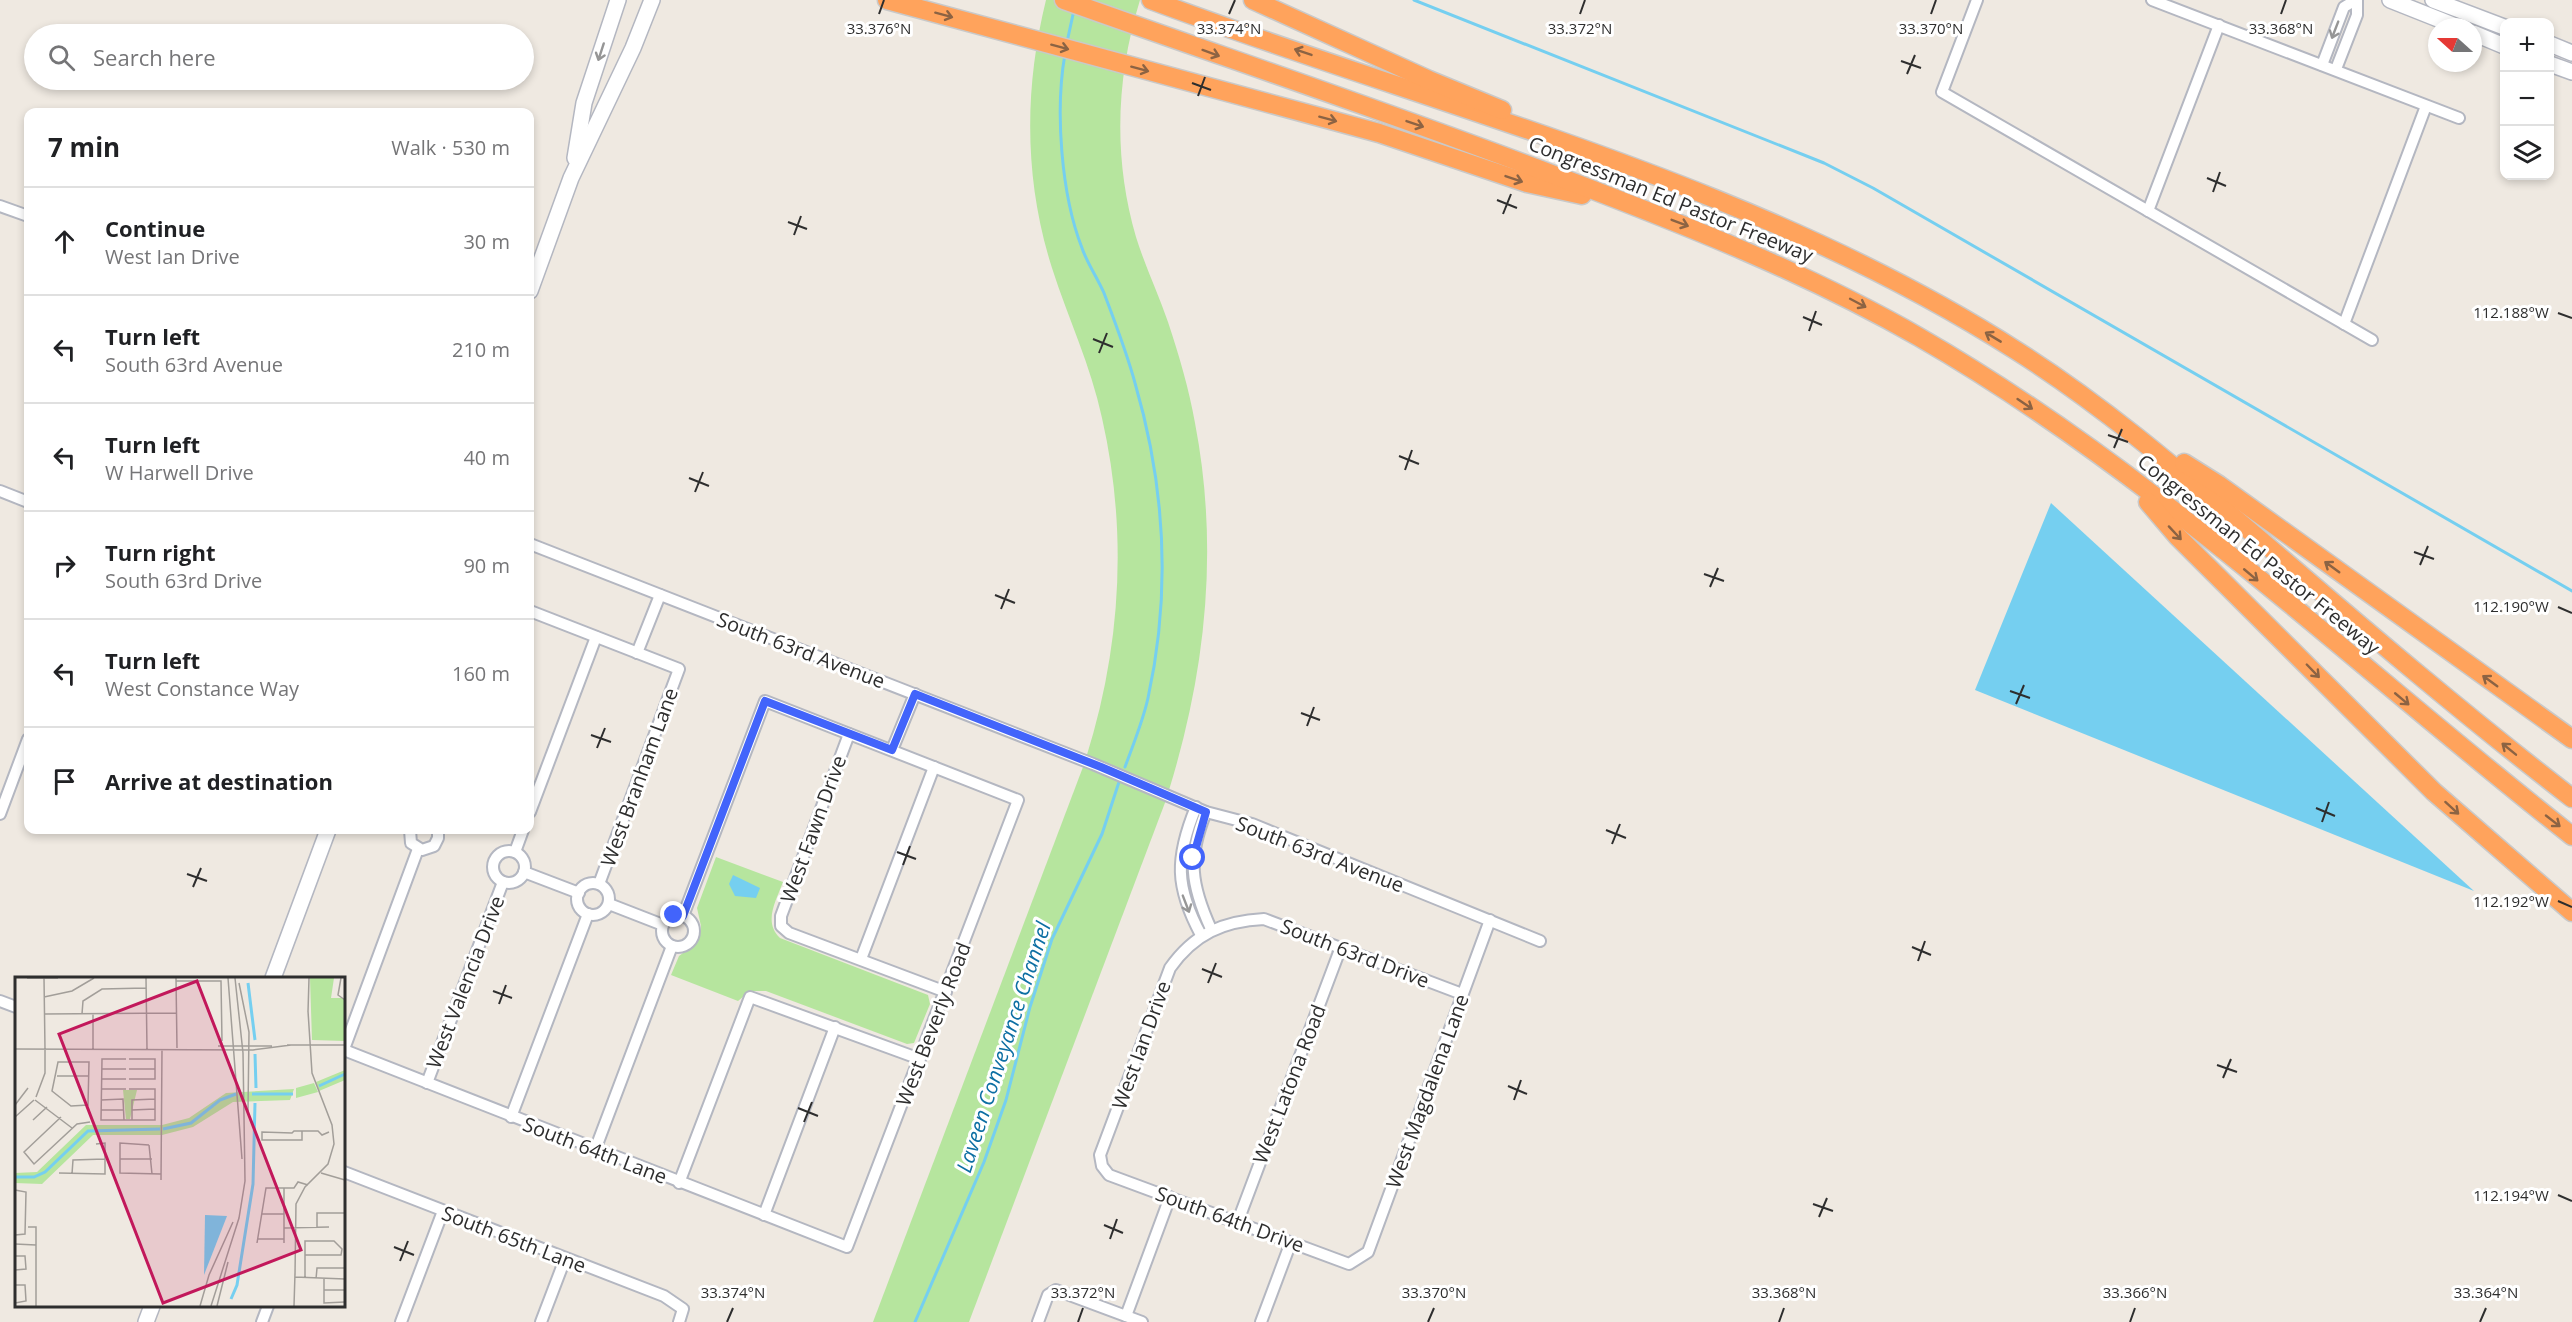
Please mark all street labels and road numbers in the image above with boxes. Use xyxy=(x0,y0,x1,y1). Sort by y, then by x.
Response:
street label: Congressman Ed Pastor Freeway xyxy=(1525,129,1818,269)
street label: Congressman Ed Pastor Freeway xyxy=(2132,448,2387,661)
street label: South 63rd Avenue xyxy=(713,606,889,694)
street label: West Branham Lane xyxy=(594,684,684,870)
street label: West Fawn Drive xyxy=(774,752,852,906)
street label: South 63rd Avenue xyxy=(1232,810,1408,898)
street label: West Valencia Drive xyxy=(420,892,510,1072)
street label: South 63rd Drive xyxy=(1277,912,1433,994)
street label: West Beverly Road xyxy=(889,938,977,1110)
street label: West Ian Drive xyxy=(1105,977,1177,1113)
street label: West Magdalena Lane xyxy=(1379,990,1475,1192)
street label: West Latona Road xyxy=(1246,1000,1332,1168)
street label: South 64th Lane xyxy=(519,1110,671,1190)
street label: South 64th Drive xyxy=(1152,1180,1308,1258)
street label: South 65th Lane xyxy=(438,1199,590,1279)

